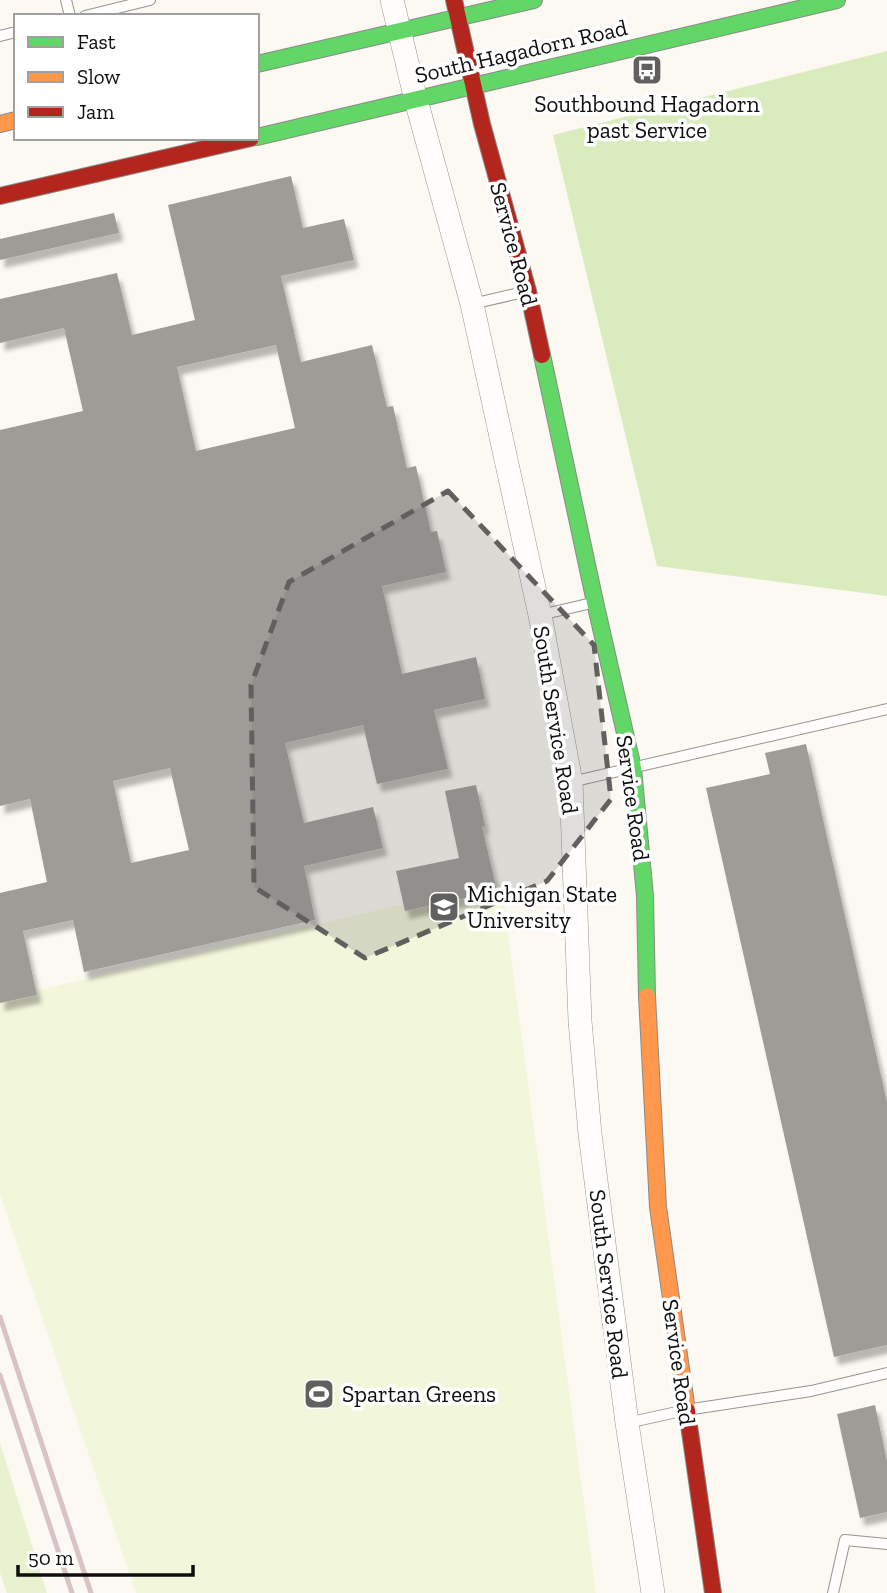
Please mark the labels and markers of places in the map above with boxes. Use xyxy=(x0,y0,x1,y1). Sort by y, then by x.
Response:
bus stop icon: Southbound Hagadorn past Service xyxy=(630,53,664,87)
place label: Southbound Hagadorn past Service xyxy=(534,90,760,144)
place label: Michigan State University xyxy=(467,880,617,934)
school or university icon: Michigan State University xyxy=(427,890,461,924)
sports icon: Spartan Greens xyxy=(302,1377,336,1411)
place label: Spartan Greens xyxy=(342,1380,496,1408)

